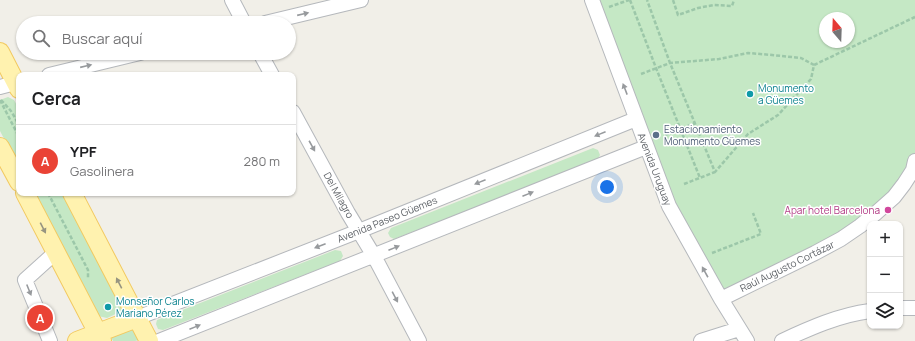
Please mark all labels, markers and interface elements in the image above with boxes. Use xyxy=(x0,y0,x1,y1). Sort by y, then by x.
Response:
one-way arrow xyxy=(298,11,310,17)
north arrow xyxy=(819,12,855,48)
search box xyxy=(16,16,296,60)
icon: search xyxy=(30,27,52,49)
text: Buscar aquí xyxy=(62,28,143,49)
one-way arrow xyxy=(81,63,93,69)
place label: Monumento a Güemes xyxy=(758,81,814,107)
one-way arrow xyxy=(622,83,628,95)
text: Cerca xyxy=(32,87,81,110)
marker: Monumento a Güemes xyxy=(745,89,755,99)
place label: Estacionamiento Monumento Güemes xyxy=(664,122,760,148)
street label: Avenida Uruguay xyxy=(635,130,676,208)
marker: Estacionamiento Monumento Güemes xyxy=(651,130,661,140)
one-way arrow xyxy=(595,131,606,137)
text: YPF xyxy=(70,141,97,162)
one-way arrow xyxy=(309,141,315,152)
text: A xyxy=(41,152,49,170)
text: 280 m xyxy=(243,152,280,170)
text: Gasolinera xyxy=(70,162,134,180)
street label: Del Milagro xyxy=(321,169,357,221)
your location xyxy=(597,177,617,197)
one-way arrow xyxy=(473,180,485,186)
one-way arrow xyxy=(522,191,534,197)
street label: Avenida Paseo Güemes xyxy=(335,192,439,246)
place label: Apar hotel Barcelona xyxy=(785,203,880,217)
marker: Apar hotel Barcelona xyxy=(883,205,893,215)
map controls xyxy=(867,221,903,329)
button: + xyxy=(867,221,903,257)
one-way arrow xyxy=(40,222,47,233)
street label: Raúl Augusto Cortázar xyxy=(737,237,837,295)
one-way arrow xyxy=(313,244,325,250)
one-way arrow xyxy=(388,245,399,251)
button: − xyxy=(867,257,903,293)
one-way arrow xyxy=(702,266,709,278)
one-way arrow xyxy=(116,277,122,289)
one-way arrow xyxy=(26,285,32,296)
one-way arrow xyxy=(392,291,399,303)
button: layers xyxy=(867,293,903,329)
place label: Monseñor Carlos Mariano Pérez xyxy=(116,294,195,320)
marker: Monseñor Carlos Mariano Pérez xyxy=(103,302,113,312)
pin: A xyxy=(27,303,53,333)
one-way arrow xyxy=(189,323,201,329)

